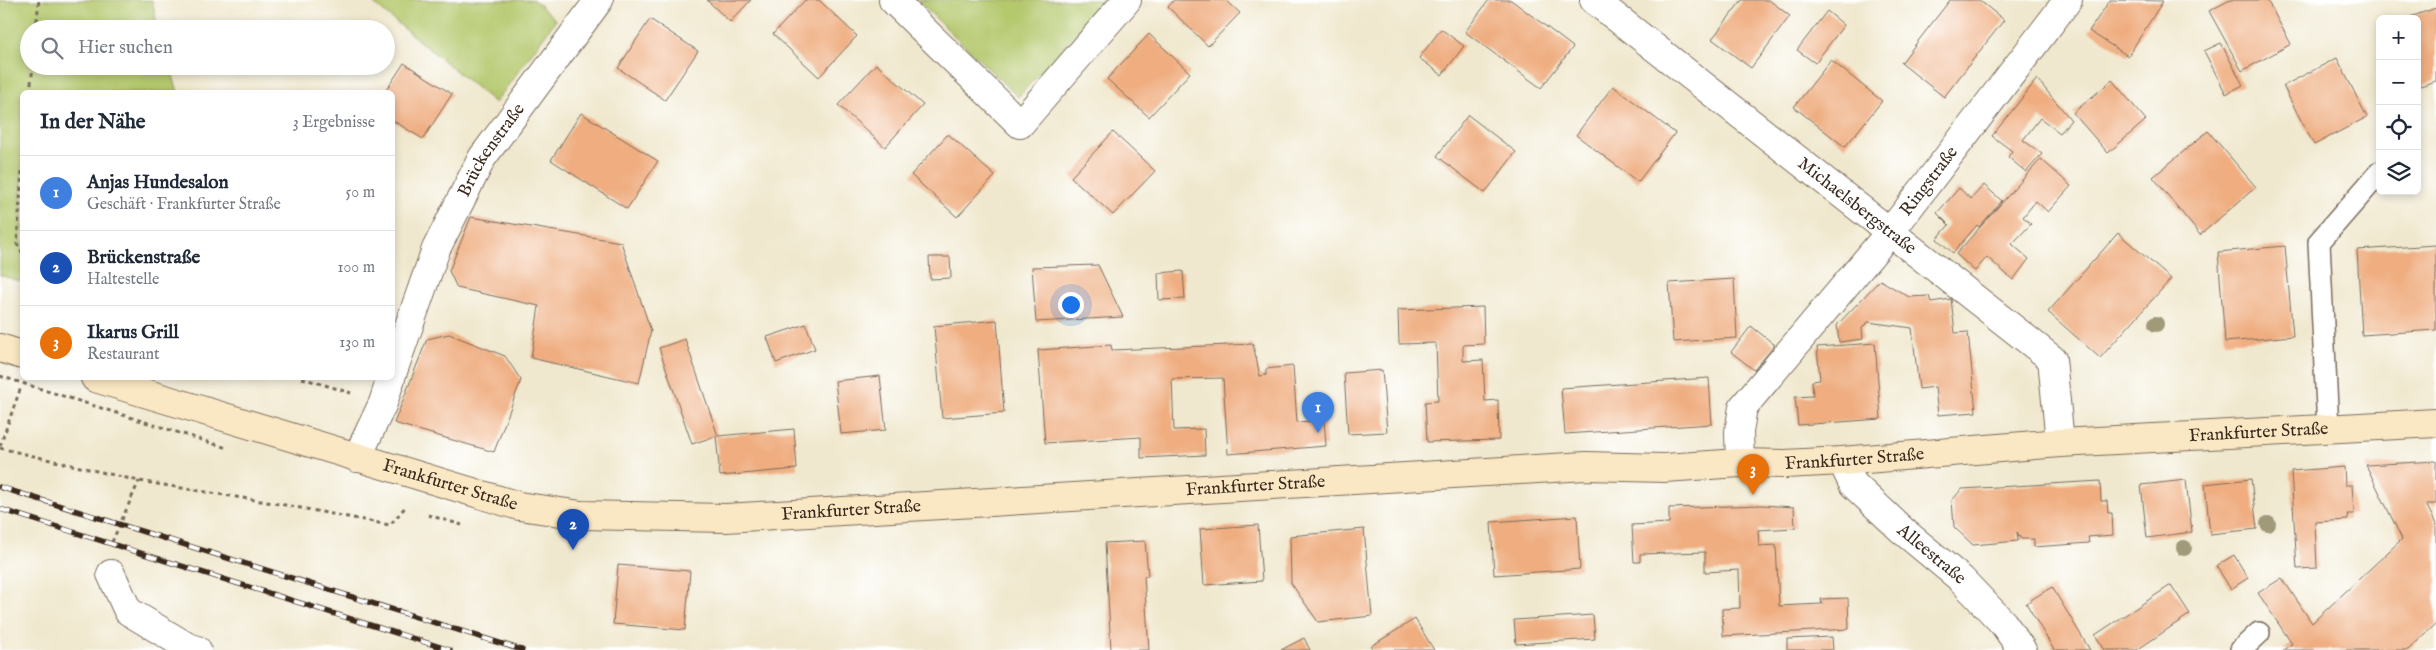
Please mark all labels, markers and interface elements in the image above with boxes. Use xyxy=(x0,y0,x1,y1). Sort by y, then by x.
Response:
map controls xyxy=(2376,15,2421,195)
button: + xyxy=(2376,15,2421,60)
search box xyxy=(20,20,395,75)
icon: search xyxy=(38,34,66,62)
text: Hier suchen xyxy=(78,36,173,60)
button: − xyxy=(2376,60,2421,105)
street label: Brückenstraße xyxy=(453,99,530,201)
button: locate xyxy=(2376,105,2421,150)
text: In der Nähe xyxy=(40,109,146,136)
text: 3 Ergebnisse xyxy=(293,113,375,133)
street label: Ringstraße xyxy=(1895,142,1963,221)
button: layers xyxy=(2376,150,2421,195)
street label: Michaelsbergstraße xyxy=(1793,152,1921,260)
text: Anjas Hundesalon xyxy=(87,171,229,195)
text: 1 xyxy=(53,183,59,203)
text: 50 m xyxy=(346,183,375,203)
text: Geschäft · Frankfurter Straße xyxy=(87,195,281,215)
text: Brückenstraße xyxy=(87,246,200,270)
text: 2 xyxy=(52,258,60,278)
text: 100 m xyxy=(338,258,375,278)
text: Haltestelle xyxy=(87,270,159,290)
your location xyxy=(1058,292,1084,318)
text: Ikarus Grill xyxy=(87,321,179,345)
text: 3 xyxy=(53,333,59,353)
text: 130 m xyxy=(339,333,375,353)
text: Restaurant xyxy=(87,345,160,365)
pin: 1 xyxy=(1302,392,1334,433)
street label: Frankfurter Straße xyxy=(2188,417,2329,448)
street label: Frankfurter Straße xyxy=(1784,443,1925,475)
street label: Frankfurter Straße xyxy=(380,454,520,516)
pin: 3 xyxy=(1737,454,1769,495)
street label: Frankfurter Straße xyxy=(1185,470,1326,502)
street label: Frankfurter Straße xyxy=(781,495,922,526)
pin: 2 xyxy=(557,509,589,550)
street label: Alleestraße xyxy=(1891,518,1971,590)

